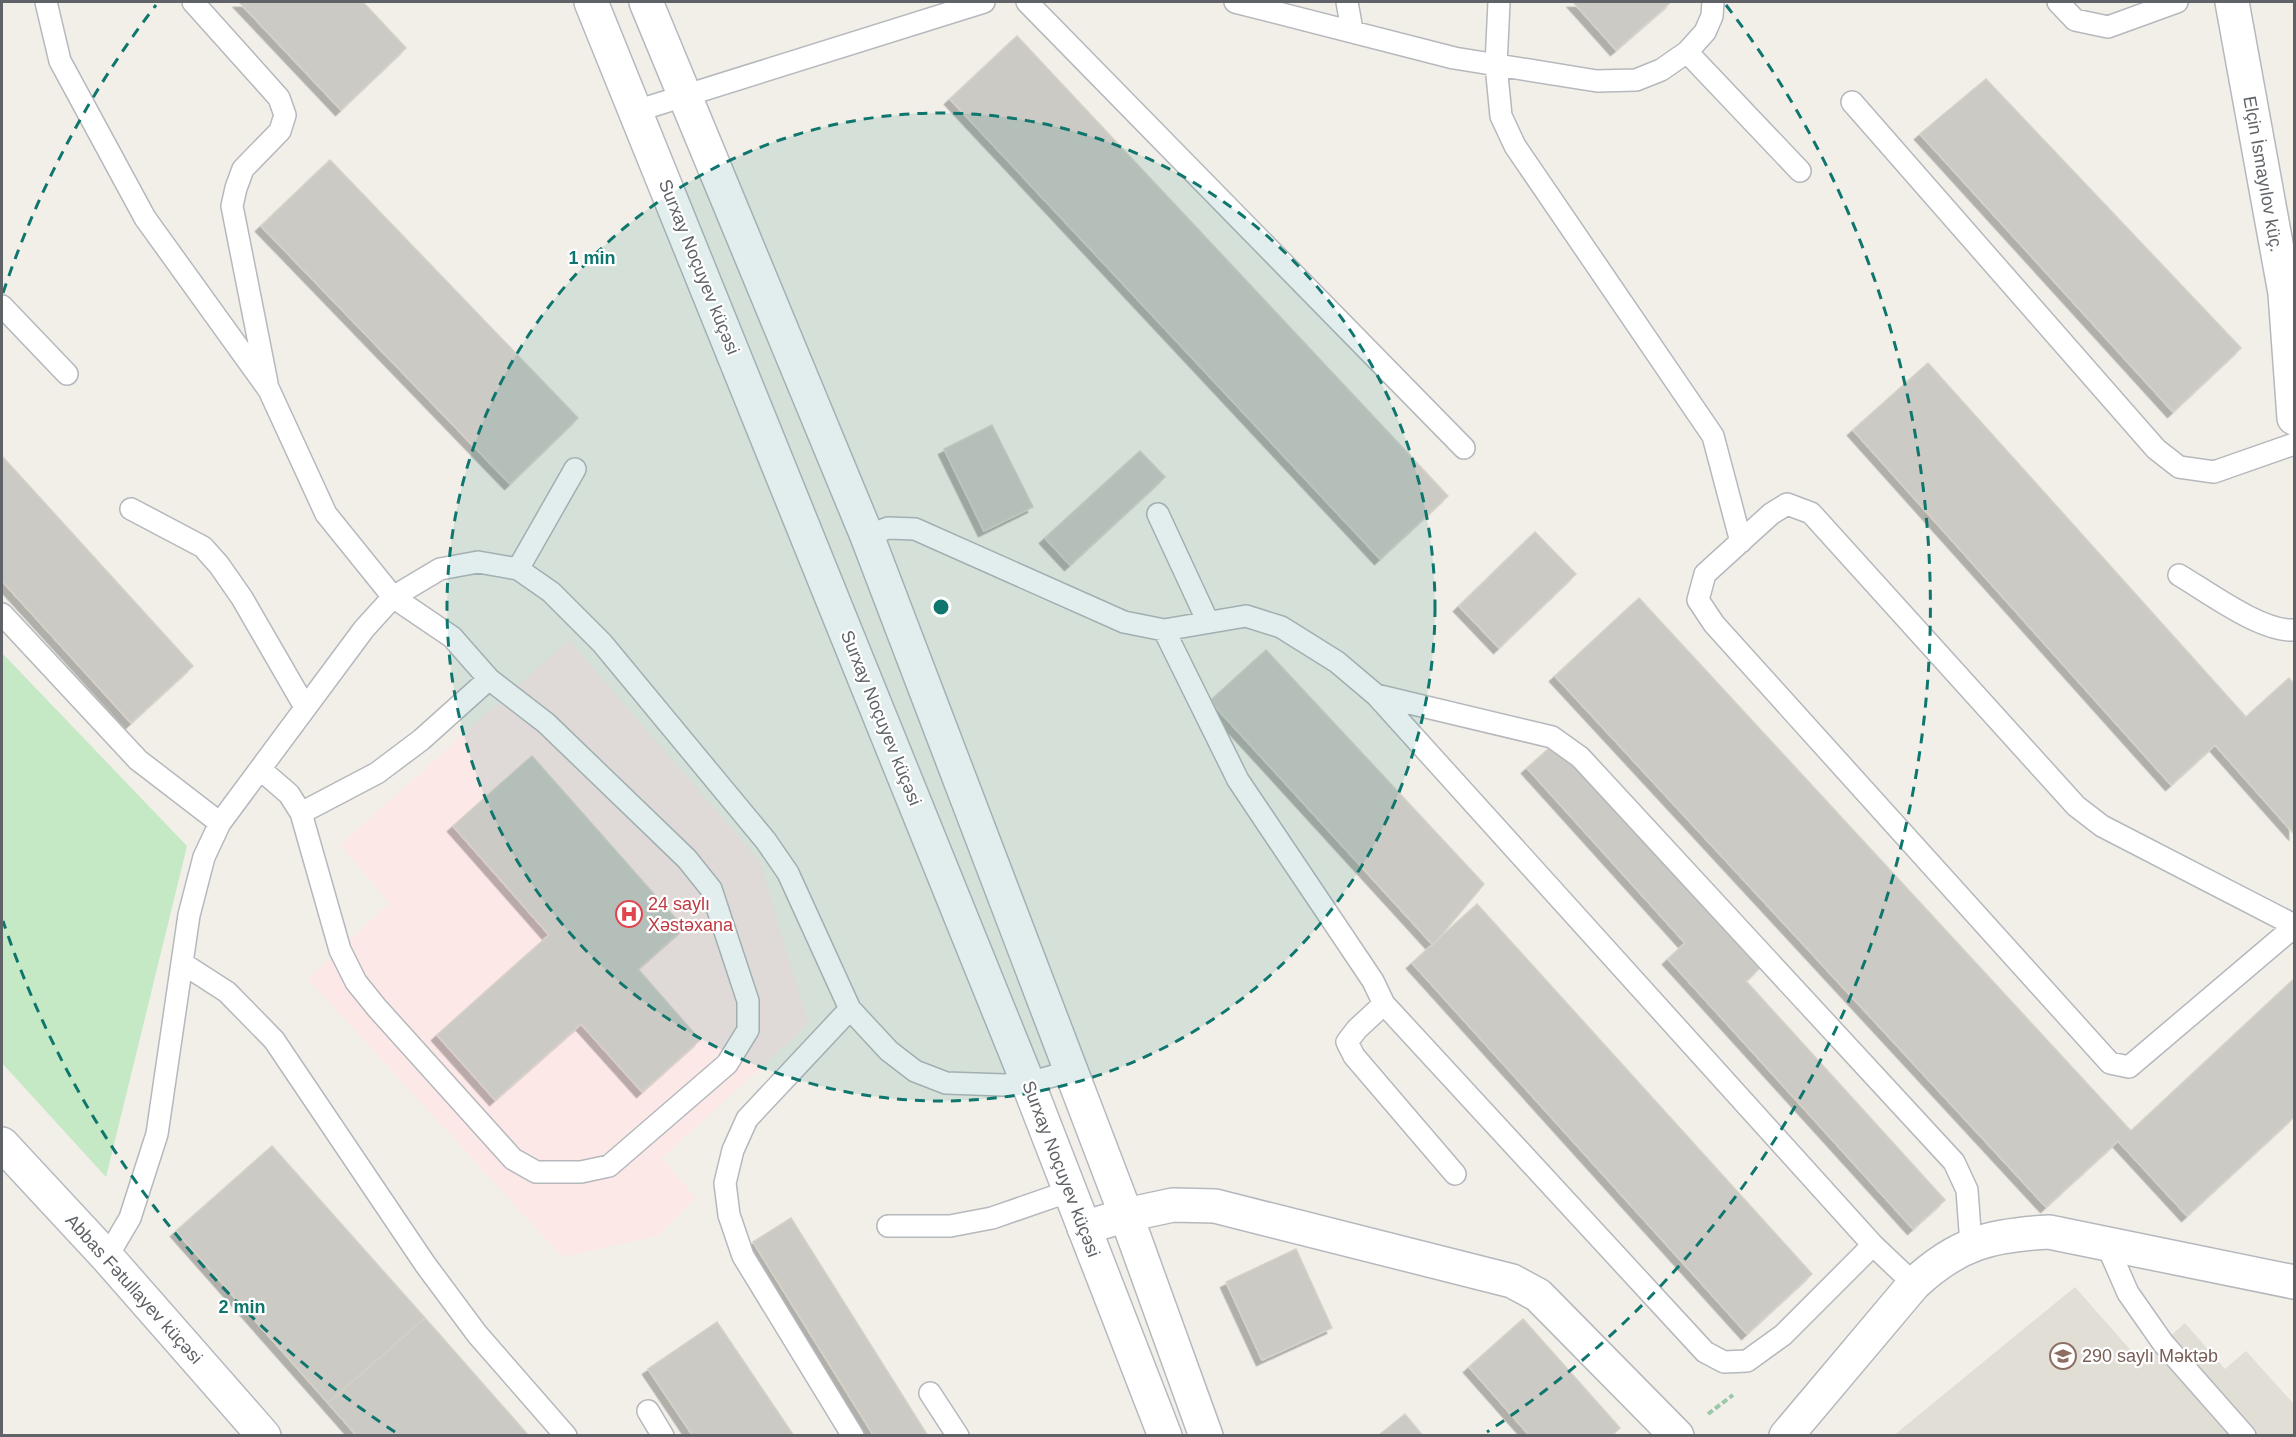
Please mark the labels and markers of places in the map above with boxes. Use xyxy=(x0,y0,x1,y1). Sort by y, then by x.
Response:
centre of rings xyxy=(931,597,951,617)
place label: 24 saylı Xəstəxana xyxy=(648,894,734,935)
hospital icon: 24 saylı Xəstəxana xyxy=(614,899,644,929)
school or university icon: 290 saylı Məktəb xyxy=(2048,1341,2078,1371)
place label: 290 saylı Məktəb xyxy=(2082,1346,2218,1366)

